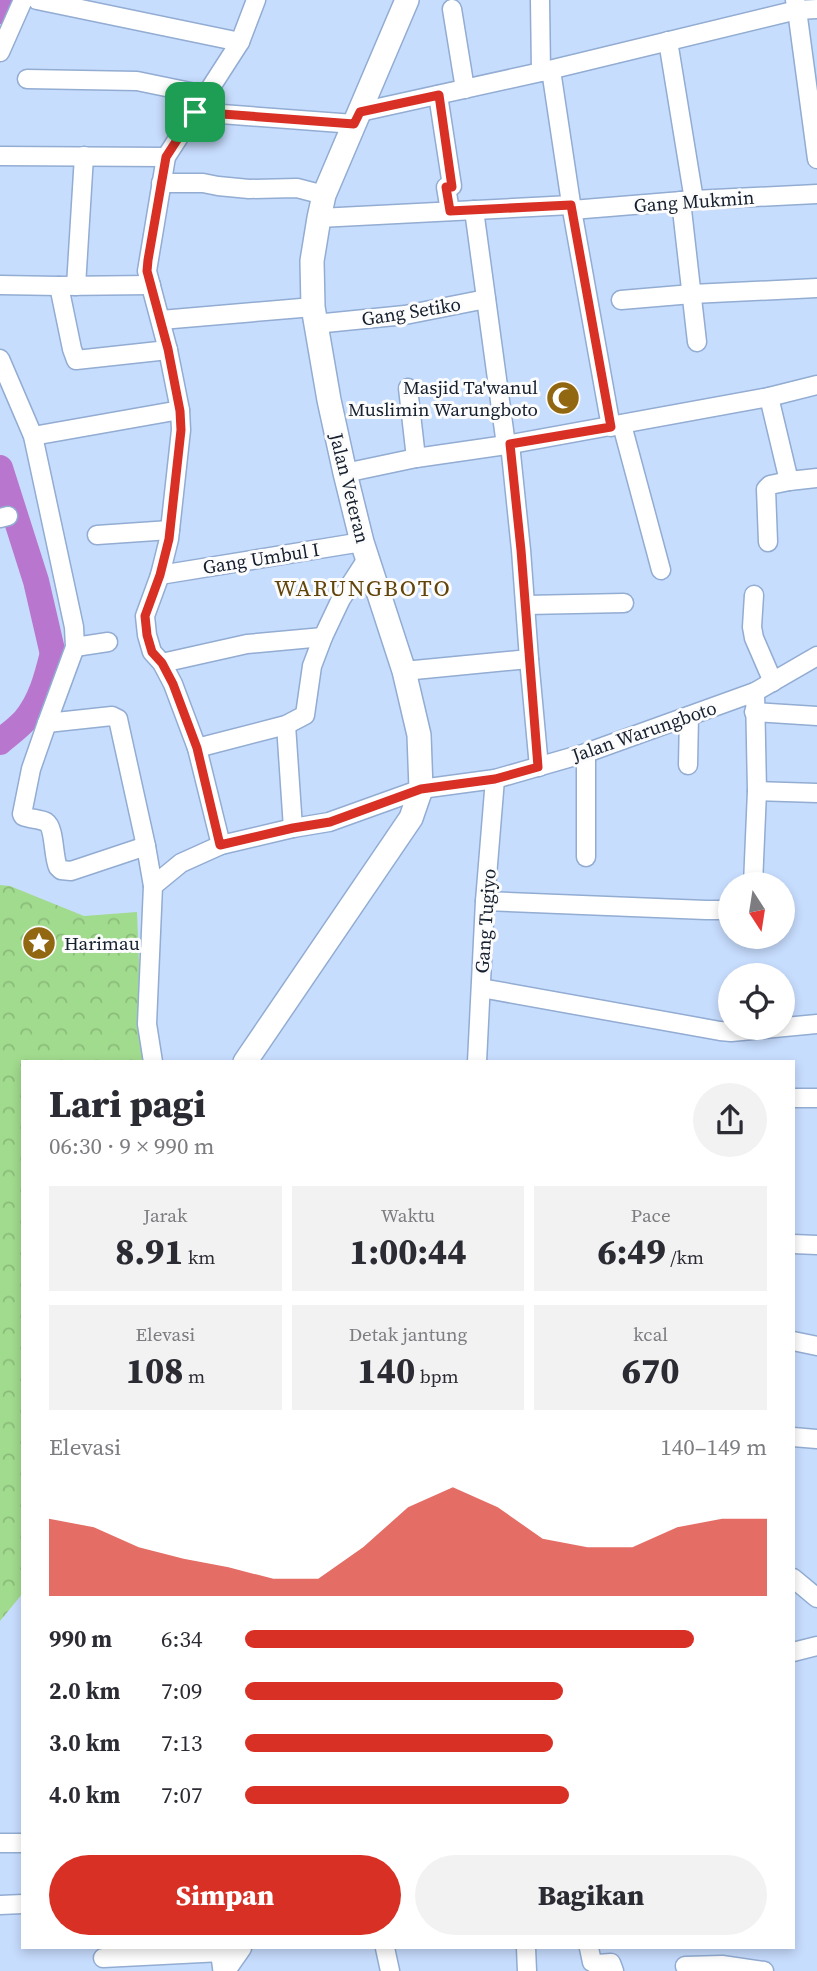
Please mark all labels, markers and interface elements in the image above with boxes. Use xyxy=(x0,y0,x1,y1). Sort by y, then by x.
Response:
pin xyxy=(165,82,225,142)
icon: arrive xyxy=(176,93,214,131)
street label: Gang Mukmin xyxy=(633,184,755,218)
street label: Gang Setiko xyxy=(360,290,462,332)
place label: Masjid Ta'wanul Muslimin Warungboto xyxy=(348,374,538,422)
mosque icon: Masjid Ta'wanul Muslimin Warungboto xyxy=(544,379,582,417)
street label: Jalan Veteran xyxy=(324,429,376,546)
street label: Gang Umbul I xyxy=(201,536,321,580)
district label: WARUNGBOTO xyxy=(274,572,452,604)
street label: Jalan Warungboto xyxy=(567,694,720,768)
street label: Gang Tugiyo xyxy=(468,868,502,974)
north arrow xyxy=(718,872,794,948)
map controls xyxy=(718,872,795,1040)
place icon: Harimau xyxy=(20,924,58,962)
place label: Harimau xyxy=(64,930,140,956)
button: locate xyxy=(718,963,795,1040)
text: Lari pagi xyxy=(49,1078,206,1130)
button: share xyxy=(693,1083,767,1157)
text: 06:30 · 9 × 990 m xyxy=(49,1130,215,1162)
text: Jarak xyxy=(143,1202,187,1228)
text: Waktu xyxy=(381,1202,435,1228)
text: Pace xyxy=(631,1202,671,1228)
text: 8.91 xyxy=(115,1228,184,1276)
text: 1:00:44 xyxy=(349,1228,467,1276)
text: 6:49 xyxy=(597,1228,666,1276)
text: km xyxy=(184,1244,215,1270)
text: /km xyxy=(666,1244,704,1270)
text: Elevasi xyxy=(136,1321,195,1347)
text: Detak jantung xyxy=(349,1321,467,1347)
text: kcal xyxy=(633,1321,668,1347)
text: 108 xyxy=(126,1347,183,1395)
text: 140 xyxy=(357,1347,415,1395)
text: 670 xyxy=(622,1347,680,1395)
text: m xyxy=(183,1363,205,1389)
text: bpm xyxy=(415,1363,459,1389)
text: Elevasi xyxy=(49,1431,121,1463)
text: 140–149 m xyxy=(660,1431,767,1463)
text: 990 m xyxy=(49,1623,112,1655)
text: 6:34 xyxy=(161,1623,202,1655)
text: 2.0 km xyxy=(49,1675,120,1707)
text: 7:09 xyxy=(161,1675,202,1707)
text: 3.0 km xyxy=(49,1727,120,1759)
text: 7:13 xyxy=(161,1727,202,1759)
text: 4.0 km xyxy=(49,1779,120,1811)
text: 7:07 xyxy=(161,1779,202,1811)
button: Simpan xyxy=(49,1855,401,1935)
button: Bagikan xyxy=(415,1855,767,1935)

